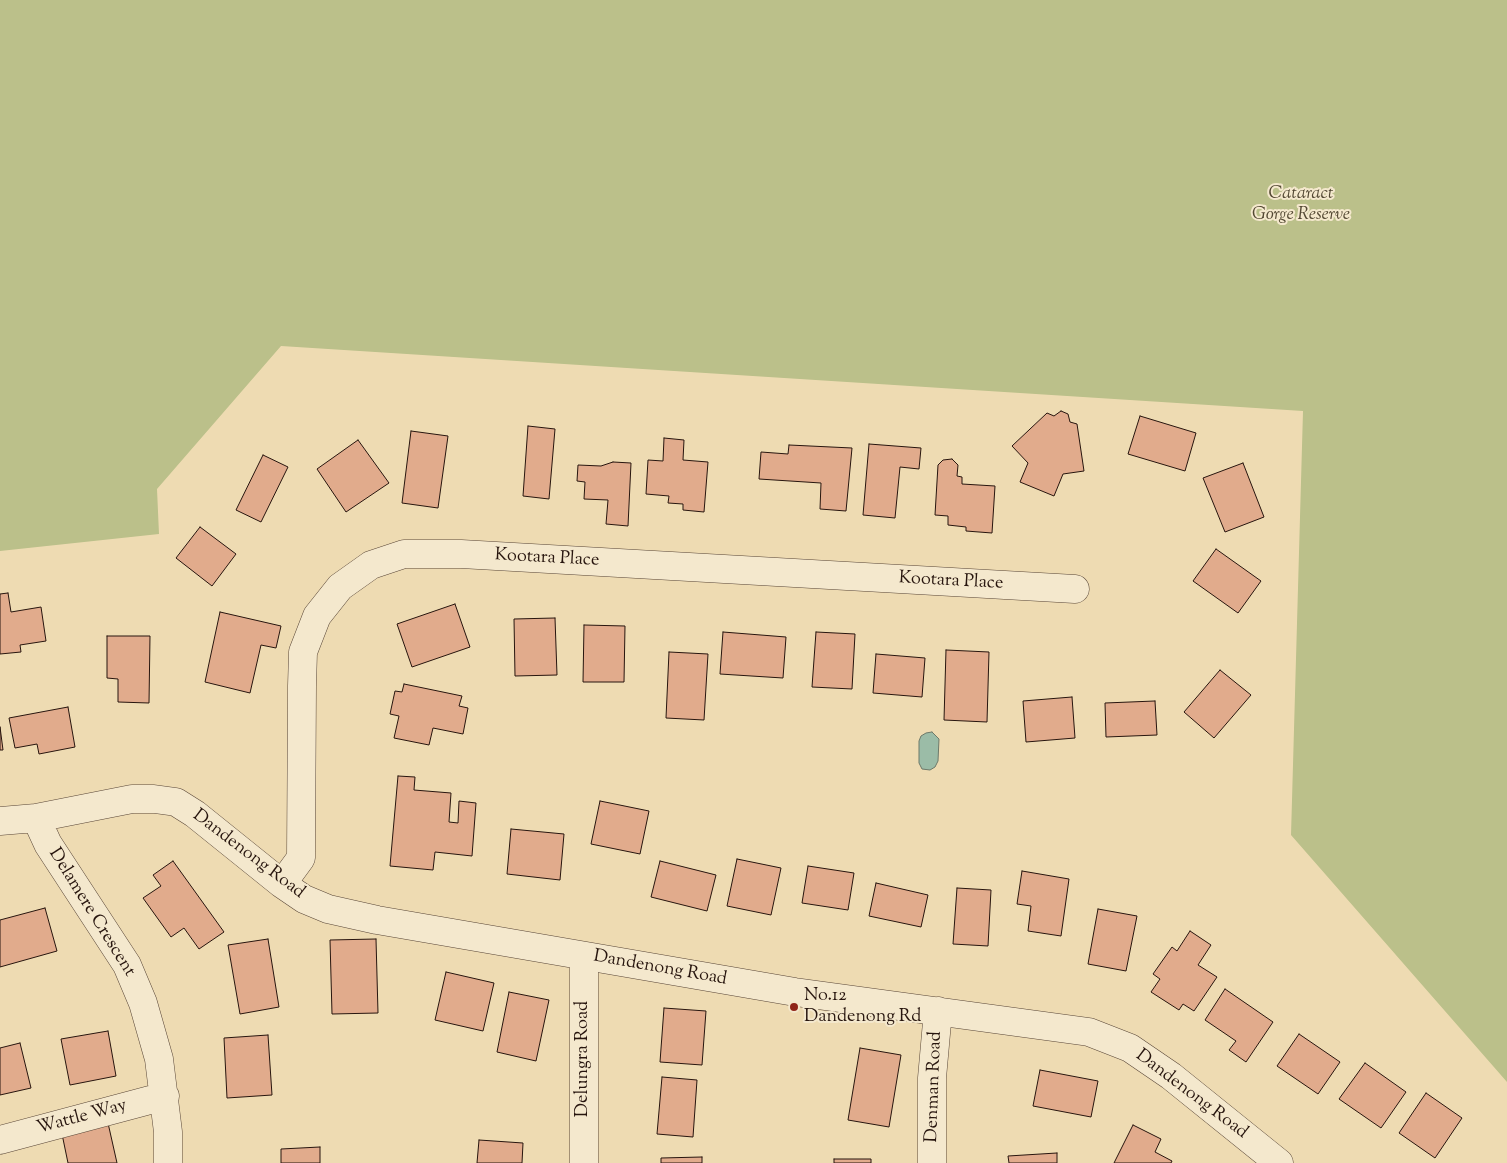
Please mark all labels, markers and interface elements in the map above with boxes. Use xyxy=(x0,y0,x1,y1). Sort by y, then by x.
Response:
park label: Cataract Gorge Reserve xyxy=(1252,184,1350,226)
street label: Kootara Place xyxy=(494,545,600,573)
street label: Kootara Place xyxy=(898,568,1004,596)
street label: Dandenong Road xyxy=(187,806,309,904)
street label: Delamere Crescent xyxy=(43,845,139,981)
street label: Dandenong Road xyxy=(592,947,728,991)
place label: No.12 Dandenong Rd xyxy=(804,986,921,1028)
street label: Delungra Road xyxy=(573,1001,595,1117)
marker: No.12 Dandenong Rd xyxy=(788,1001,800,1013)
street label: Denman Road xyxy=(922,1031,948,1143)
street label: Dandenong Road xyxy=(1130,1046,1252,1144)
street label: Wattle Way xyxy=(35,1096,129,1140)

